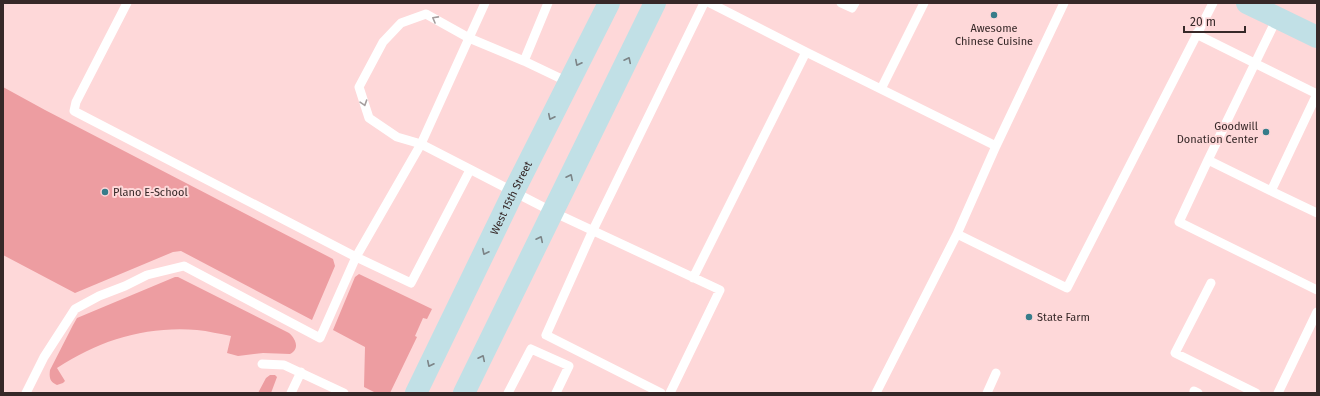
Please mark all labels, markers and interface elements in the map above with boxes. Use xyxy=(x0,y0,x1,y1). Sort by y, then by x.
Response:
scale bar xyxy=(1184,8,1245,34)
marker: Awesome Chinese Cuisine xyxy=(989,10,999,20)
text: 20 m xyxy=(1190,15,1216,29)
one-way arrow xyxy=(432,16,439,23)
place label: Awesome Chinese Cuisine xyxy=(955,22,1033,48)
one-way arrow xyxy=(623,56,630,64)
one-way arrow xyxy=(575,58,583,66)
one-way arrow xyxy=(360,99,368,106)
one-way arrow xyxy=(548,113,556,121)
place label: Goodwill Donation Center xyxy=(1177,120,1259,146)
marker: Goodwill Donation Center xyxy=(1261,127,1271,137)
street label: West 15th Street xyxy=(488,159,535,237)
one-way arrow xyxy=(565,173,573,181)
place label: Plano E-School xyxy=(113,186,188,199)
marker: Plano E-School xyxy=(100,187,110,197)
one-way arrow xyxy=(535,236,543,243)
one-way arrow xyxy=(482,247,490,255)
place label: State Farm xyxy=(1037,311,1090,324)
marker: State Farm xyxy=(1024,312,1034,322)
one-way arrow xyxy=(477,355,485,362)
one-way arrow xyxy=(427,360,435,367)

